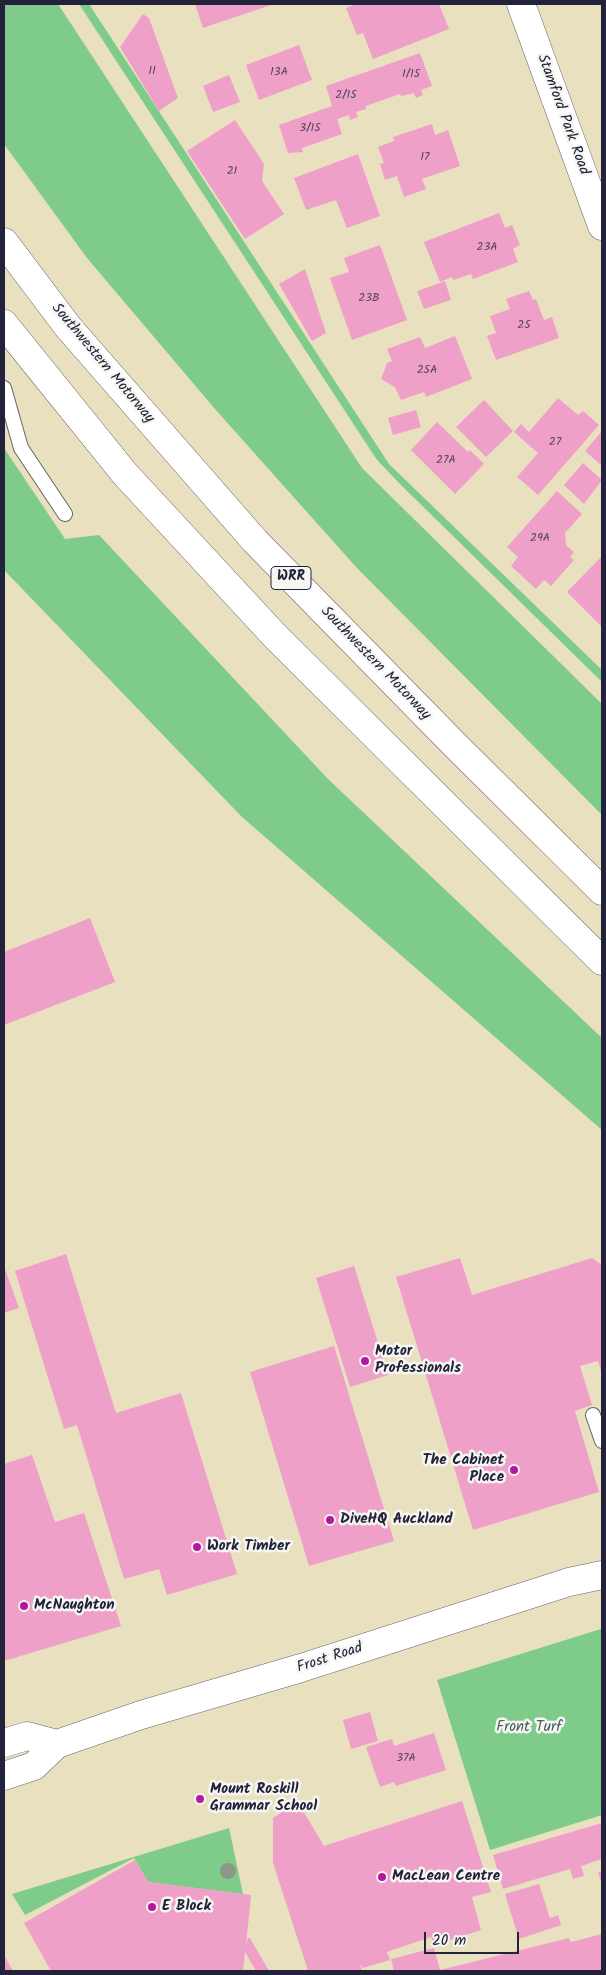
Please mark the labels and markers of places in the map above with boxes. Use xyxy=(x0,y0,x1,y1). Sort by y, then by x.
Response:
place label: Motor Professionals xyxy=(375,1343,461,1378)
marker: Motor Professionals xyxy=(359,1355,371,1367)
place label: The Cabinet Place xyxy=(423,1452,504,1487)
marker: The Cabinet Place xyxy=(508,1464,520,1476)
place label: DiveHQ Auckland xyxy=(340,1511,452,1529)
marker: DiveHQ Auckland xyxy=(324,1514,336,1526)
place label: Work Timber xyxy=(207,1538,290,1556)
marker: Work Timber xyxy=(191,1541,203,1553)
place label: McNaughton xyxy=(34,1597,115,1615)
marker: McNaughton xyxy=(18,1600,30,1612)
place label: Mount Roskill Grammar School xyxy=(210,1781,317,1816)
marker: Mount Roskill Grammar School xyxy=(194,1793,206,1805)
place label: MacLean Centre xyxy=(392,1868,500,1886)
marker: MacLean Centre xyxy=(376,1871,388,1883)
place label: E Block xyxy=(162,1898,211,1916)
marker: E Block xyxy=(146,1901,158,1913)

